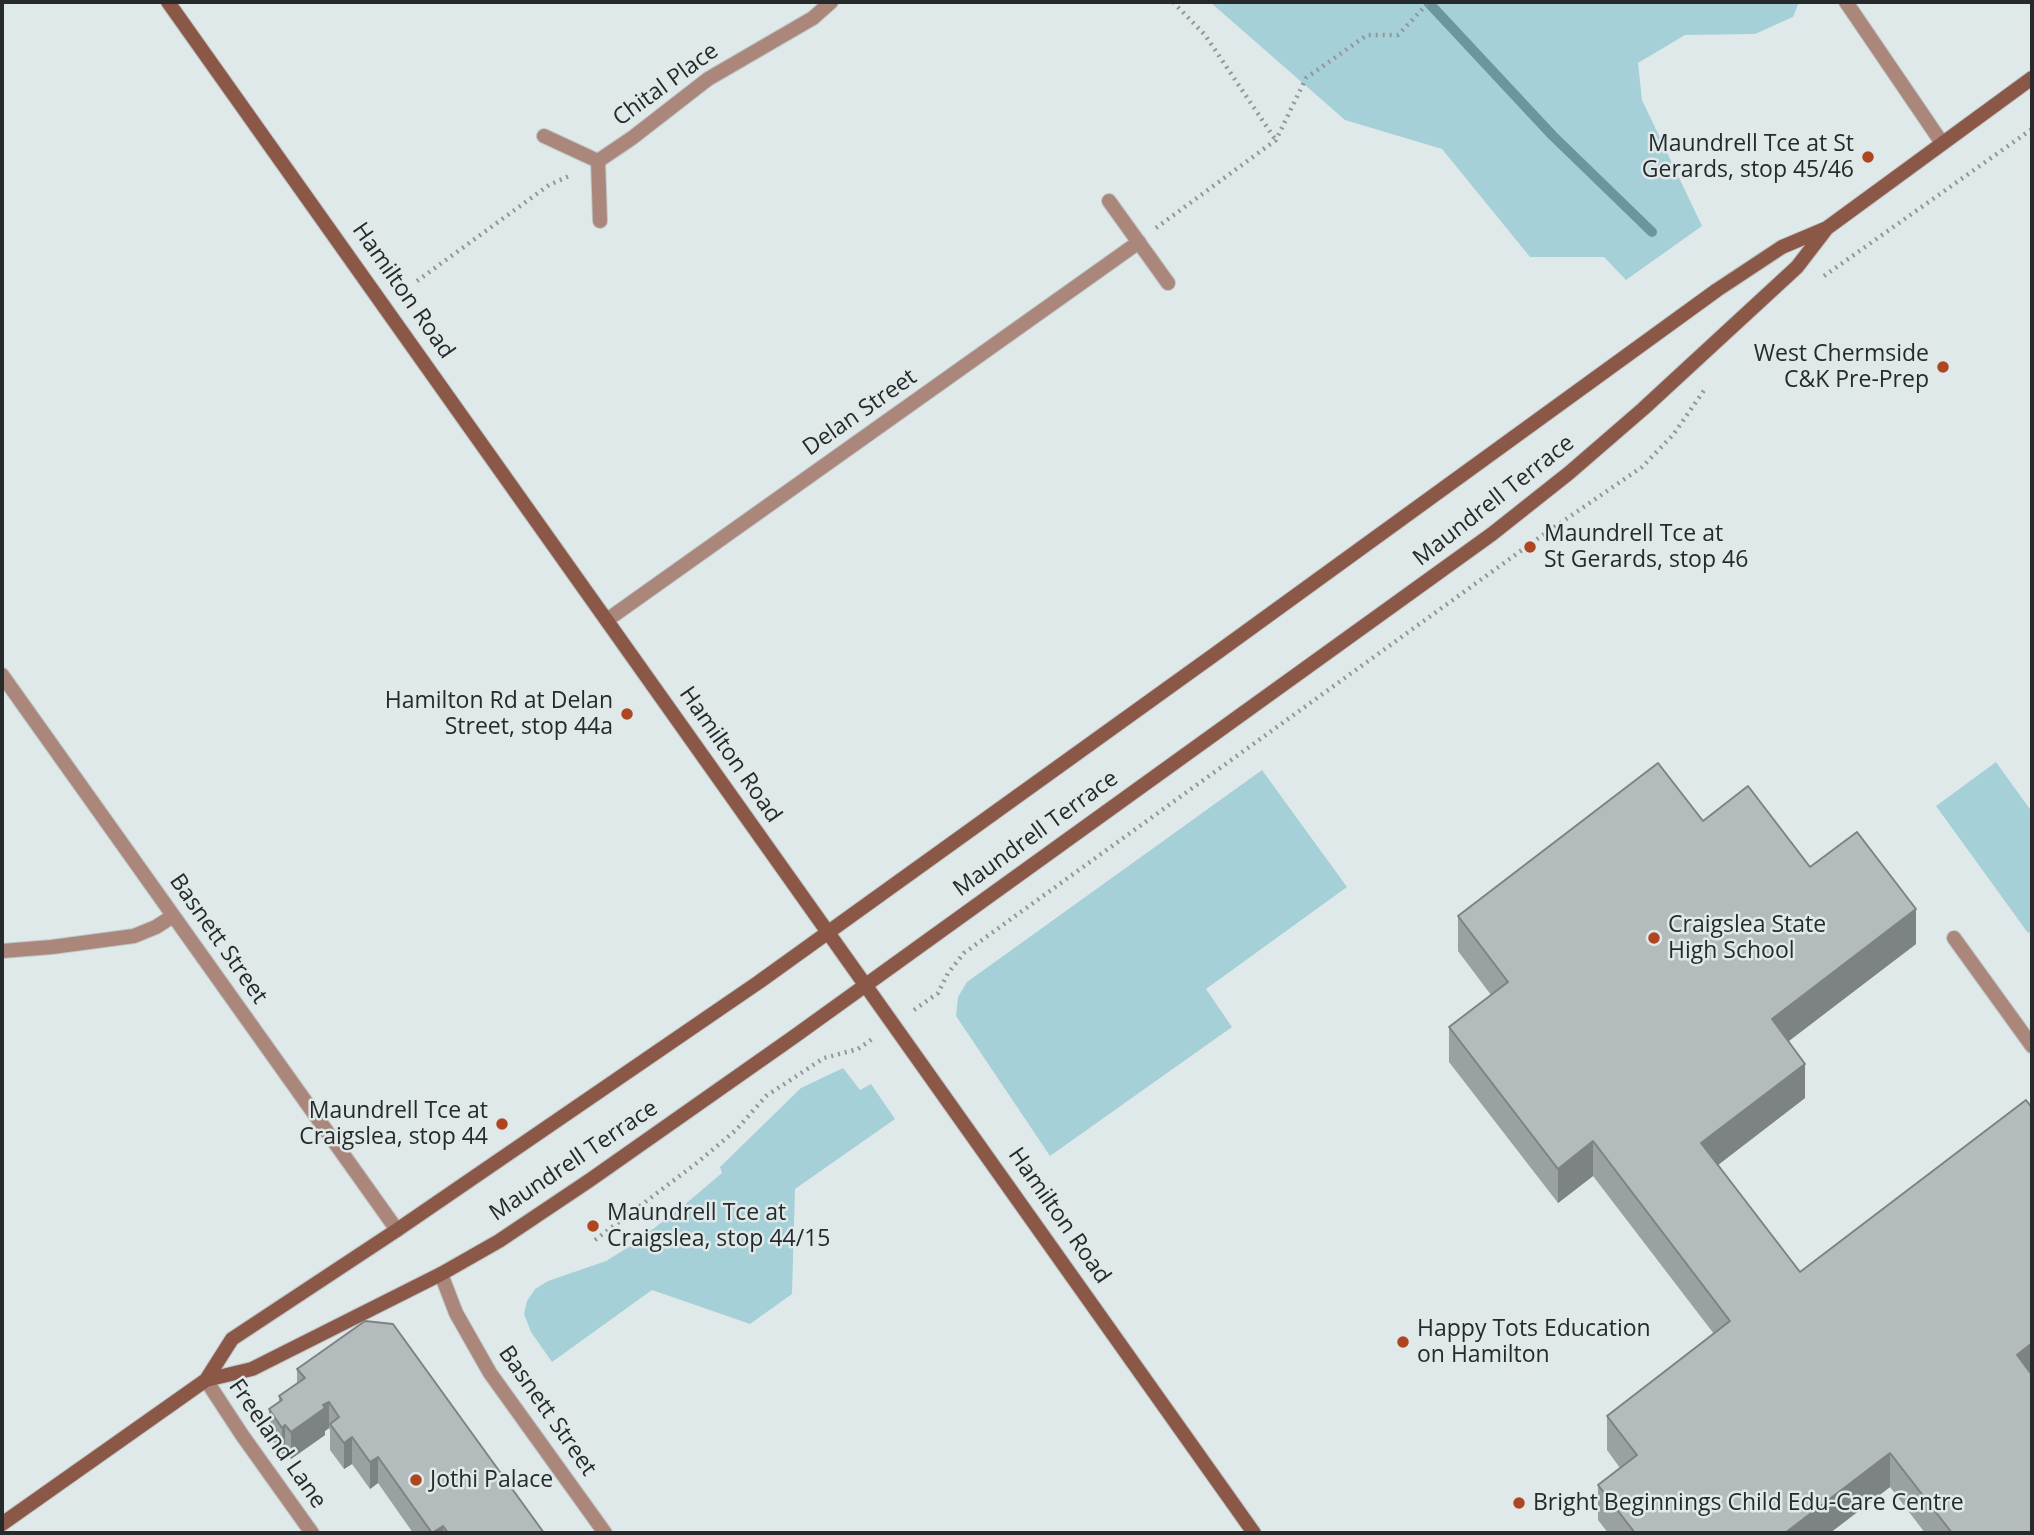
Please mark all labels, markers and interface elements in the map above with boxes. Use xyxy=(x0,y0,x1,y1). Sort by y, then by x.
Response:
street label: Chital Place xyxy=(608,38,724,132)
place label: Maundrell Tce at St Gerards, stop 45/46 xyxy=(1642,130,1854,184)
marker: Maundrell Tce at St Gerards, stop 45/46 xyxy=(1860,149,1876,165)
street label: Hamilton Road xyxy=(346,218,460,364)
place label: West Chermside C&K Pre-Prep xyxy=(1754,340,1929,394)
marker: West Chermside C&K Pre-Prep xyxy=(1935,359,1951,375)
street label: Delan Street xyxy=(798,364,922,462)
street label: Maundrell Terrace xyxy=(1408,430,1580,572)
place label: Maundrell Tce at St Gerards, stop 46 xyxy=(1544,520,1748,574)
marker: Maundrell Tce at St Gerards, stop 46 xyxy=(1522,539,1538,555)
street label: Hamilton Road xyxy=(673,682,787,828)
place label: Hamilton Rd at Delan Street, stop 44a xyxy=(385,687,613,741)
marker: Hamilton Rd at Delan Street, stop 44a xyxy=(619,706,635,722)
street label: Maundrell Terrace xyxy=(948,765,1124,903)
street label: Basnett Street xyxy=(163,869,273,1009)
place label: Craigslea State High School xyxy=(1668,911,1826,965)
marker: Craigslea State High School xyxy=(1646,930,1662,946)
street label: Maundrell Terrace xyxy=(485,1095,663,1227)
place label: Maundrell Tce at Craigslea, stop 44 xyxy=(299,1097,488,1151)
marker: Maundrell Tce at Craigslea, stop 44 xyxy=(494,1116,510,1132)
street label: Hamilton Road xyxy=(1002,1143,1116,1289)
place label: Maundrell Tce at Craigslea, stop 44/15 xyxy=(607,1199,830,1253)
marker: Maundrell Tce at Craigslea, stop 44/15 xyxy=(585,1218,601,1234)
place label: Happy Tots Education on Hamilton xyxy=(1417,1315,1651,1369)
marker: Happy Tots Education on Hamilton xyxy=(1395,1334,1411,1350)
street label: Basnett Street xyxy=(492,1341,602,1481)
street label: Freeland Lane xyxy=(222,1374,332,1514)
place label: Jothi Palace xyxy=(430,1466,553,1494)
marker: Jothi Palace xyxy=(408,1472,424,1488)
place label: Bright Beginnings Child Edu-Care Centre xyxy=(1533,1489,1964,1517)
marker: Bright Beginnings Child Edu-Care Centre xyxy=(1511,1495,1527,1511)

